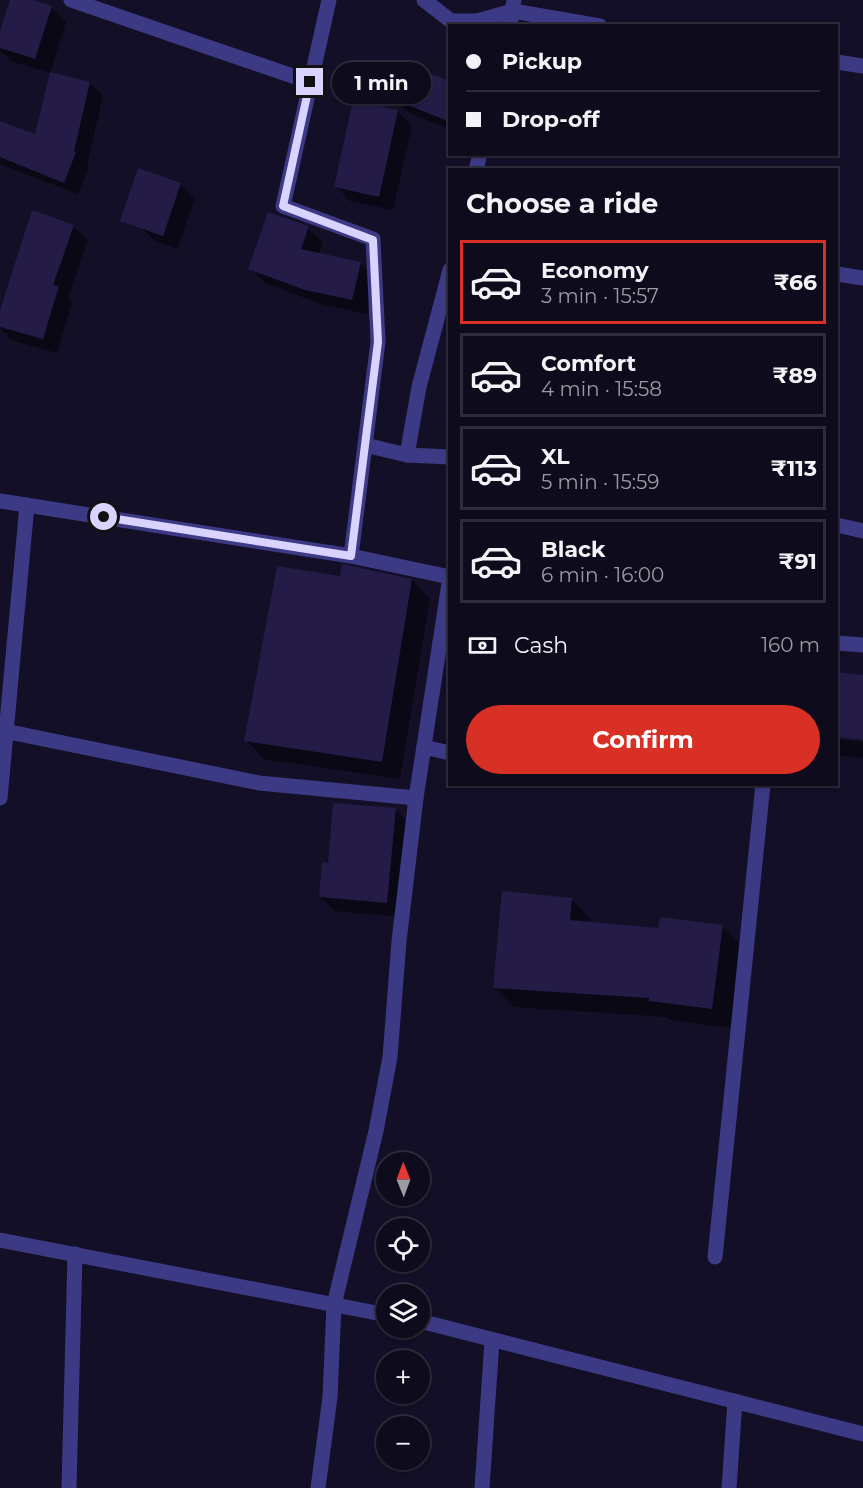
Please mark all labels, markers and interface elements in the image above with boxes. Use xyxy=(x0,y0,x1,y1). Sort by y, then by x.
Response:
text: Pickup xyxy=(502,48,582,75)
callout: 1 min xyxy=(331,61,430,103)
route end xyxy=(296,68,323,95)
text: 1 min xyxy=(354,71,409,95)
text: Drop-off xyxy=(502,106,600,133)
text: Choose a ride xyxy=(466,187,658,220)
icon: car xyxy=(469,255,523,309)
text: Economy xyxy=(541,257,649,284)
text: ₹66 xyxy=(773,269,817,296)
text: 3 min · 15:57 xyxy=(541,284,659,308)
icon: car xyxy=(469,348,523,402)
text: Comfort xyxy=(541,350,636,377)
text: ₹89 xyxy=(773,362,817,389)
text: 4 min · 15:58 xyxy=(541,377,662,401)
icon: car xyxy=(469,441,523,495)
text: XL xyxy=(541,443,570,470)
text: ₹113 xyxy=(771,455,817,482)
text: 5 min · 15:59 xyxy=(541,470,659,494)
route start xyxy=(90,503,117,530)
icon: car xyxy=(469,534,523,588)
text: Black xyxy=(541,536,605,563)
text: ₹91 xyxy=(779,548,817,575)
text: 6 min · 16:00 xyxy=(541,563,664,587)
icon: cash xyxy=(466,629,499,662)
text: Cash xyxy=(514,632,568,659)
text: 160 m xyxy=(761,633,820,657)
button: Confirm xyxy=(466,705,820,774)
north arrow xyxy=(376,1152,430,1206)
map controls xyxy=(376,1152,430,1470)
button: locate xyxy=(376,1218,430,1272)
button: layers xyxy=(376,1284,430,1338)
button: + xyxy=(376,1350,430,1404)
button: − xyxy=(376,1416,430,1470)

